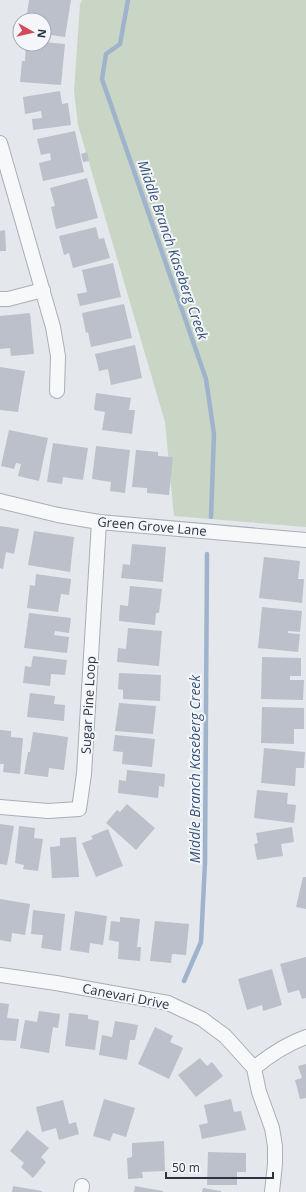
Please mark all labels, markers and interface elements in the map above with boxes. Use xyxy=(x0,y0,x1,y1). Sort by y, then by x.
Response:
north arrow xyxy=(12,12,52,52)
text: N xyxy=(34,28,50,39)
water label: Middle Branch Kaseberg Creek xyxy=(134,158,213,343)
street label: Green Grove Lane xyxy=(97,512,207,540)
street label: Sugar Pine Loop xyxy=(76,655,100,755)
water label: Middle Branch Kaseberg Creek xyxy=(185,674,204,863)
street label: Canevari Drive xyxy=(81,979,171,1013)
scale bar xyxy=(166,1154,273,1180)
text: 50 m xyxy=(172,1159,200,1176)

